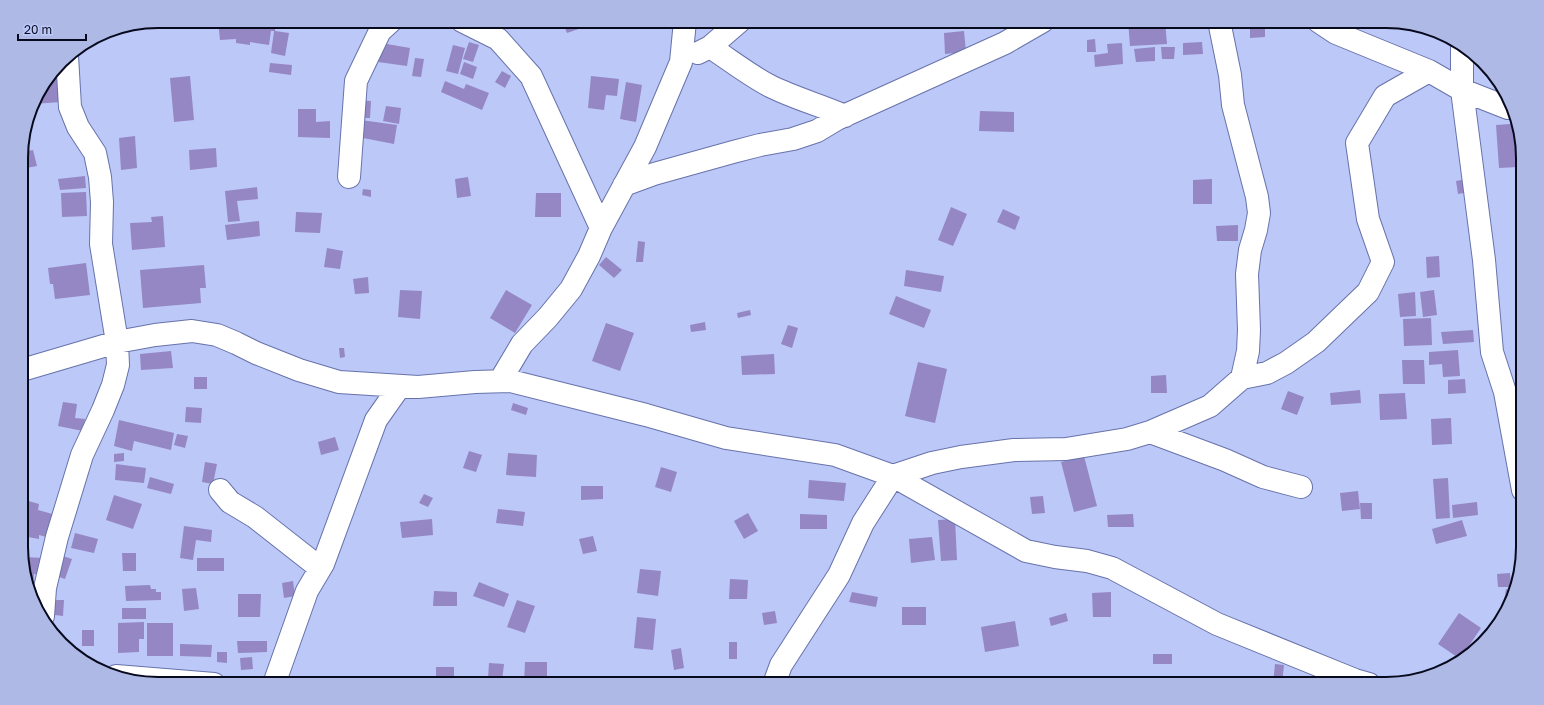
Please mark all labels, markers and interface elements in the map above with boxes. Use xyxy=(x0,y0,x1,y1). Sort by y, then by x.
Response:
scale bar xyxy=(18,16,86,42)
text: 20 m xyxy=(24,22,52,37)

